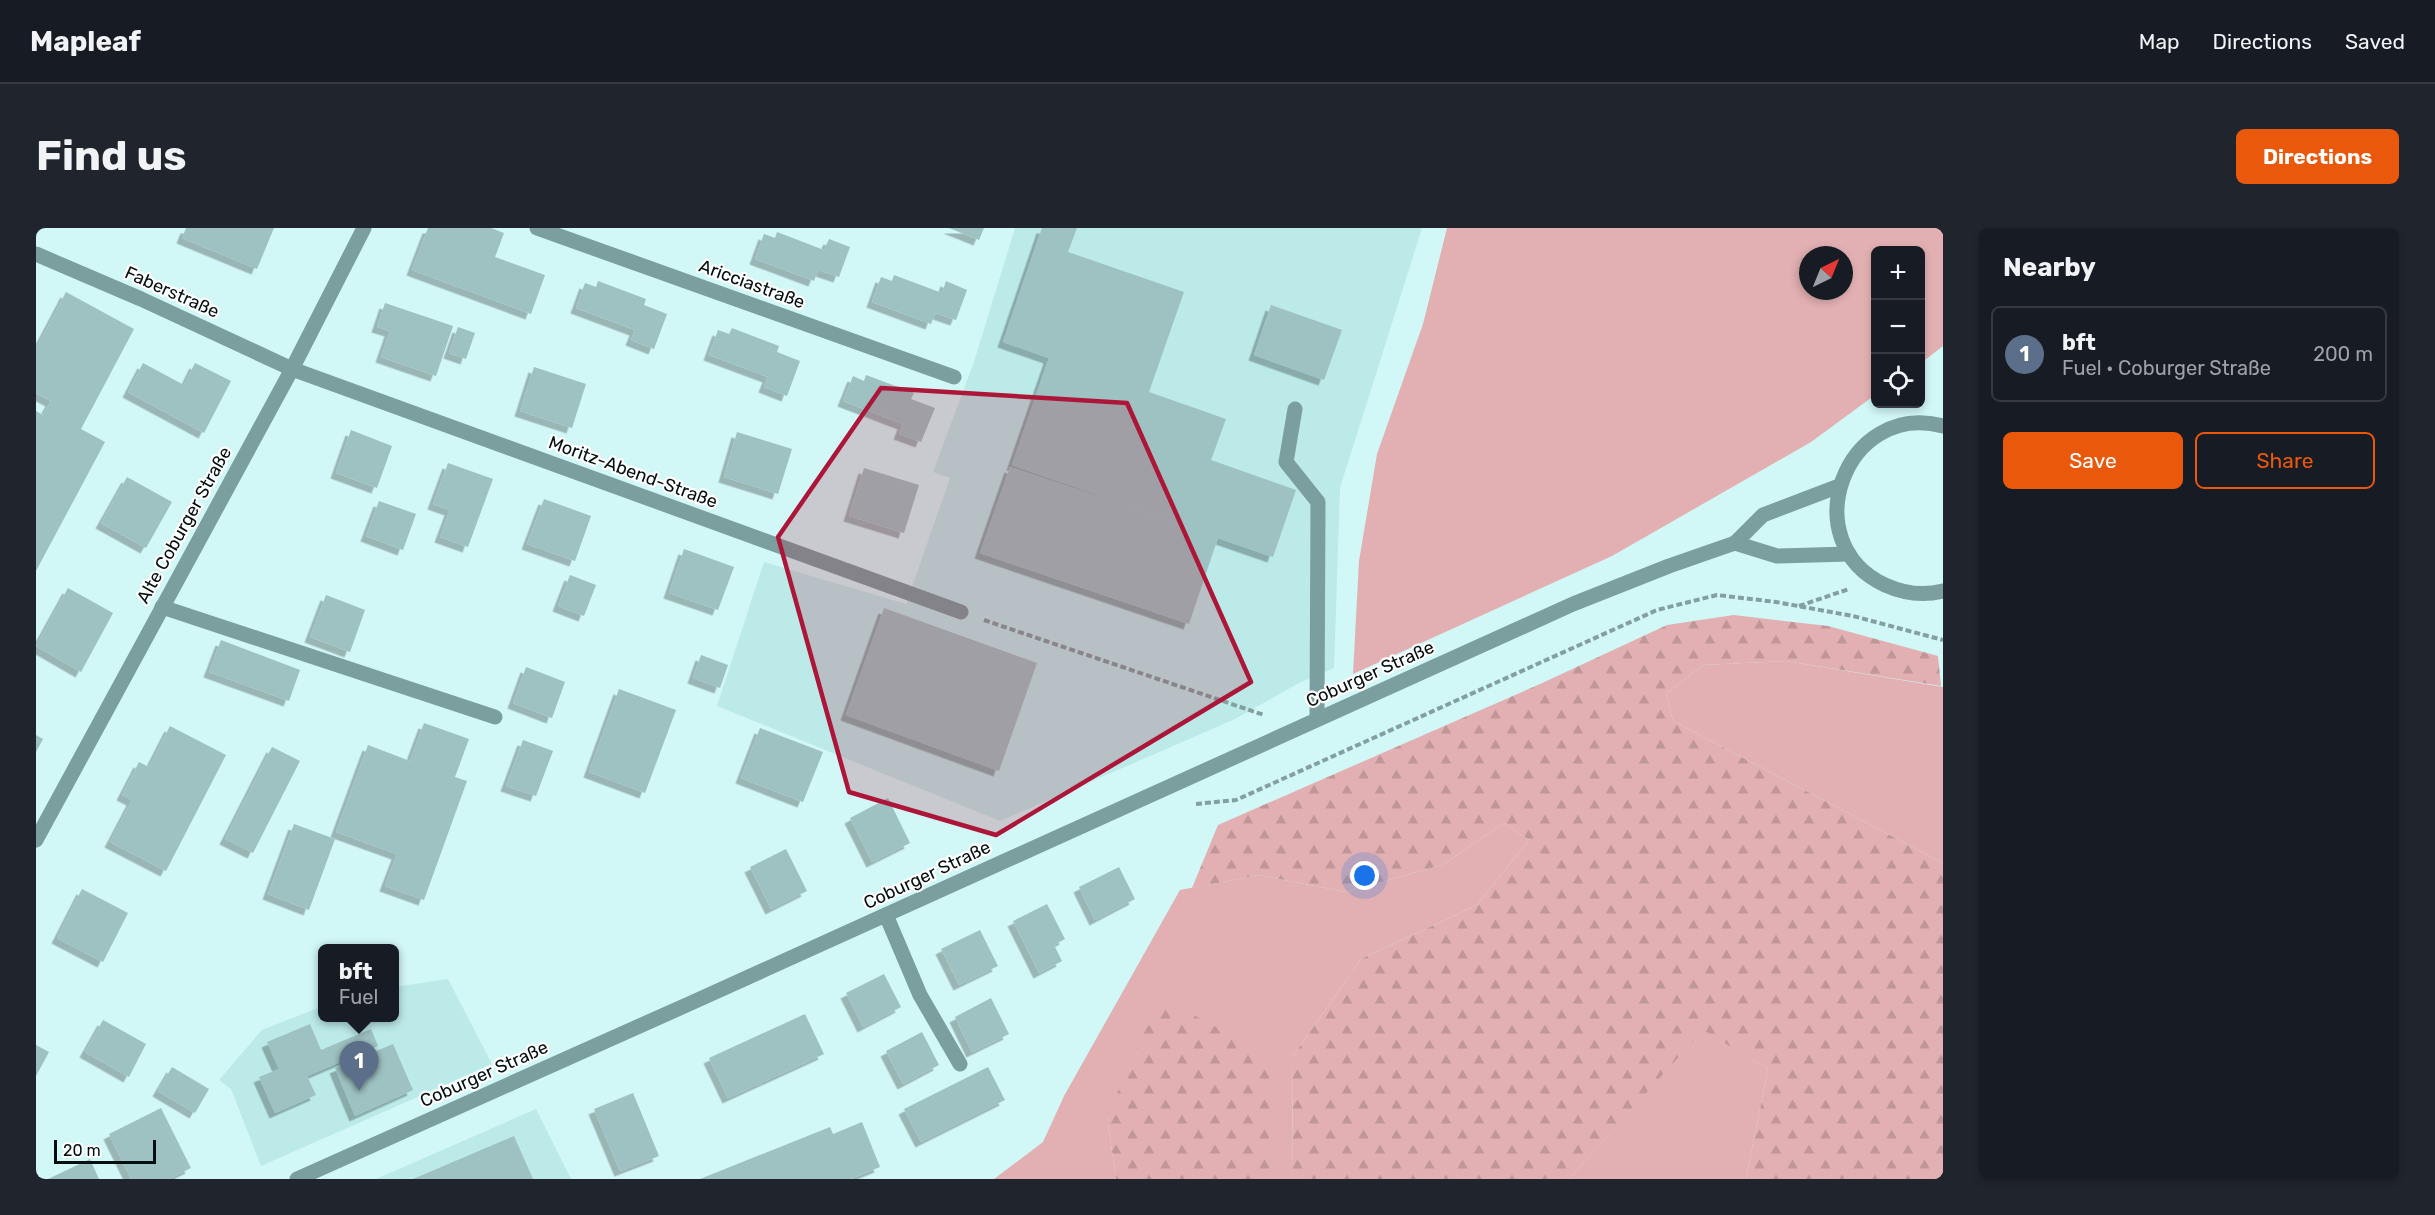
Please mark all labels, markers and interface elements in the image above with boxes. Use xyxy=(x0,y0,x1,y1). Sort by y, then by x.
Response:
text: Mapleaf xyxy=(30,25,141,58)
text: Map xyxy=(2139,29,2180,54)
text: Directions xyxy=(2213,29,2312,54)
text: Saved xyxy=(2345,29,2405,54)
button: Directions xyxy=(2236,129,2399,184)
text: Find us xyxy=(36,131,187,181)
north arrow xyxy=(1799,246,1853,300)
map controls xyxy=(1871,246,1925,408)
button: + xyxy=(1871,246,1925,300)
text: Nearby xyxy=(2003,252,2096,283)
street label: Aricciastraße xyxy=(696,255,808,313)
street label: Faberstraße xyxy=(121,261,223,323)
button: − xyxy=(1871,300,1925,354)
text: bft xyxy=(2062,329,2096,356)
text: 1 xyxy=(2020,342,2029,366)
text: 200 m xyxy=(2313,342,2373,366)
button: locate xyxy=(1871,354,1925,408)
text: Fuel · Coburger Straße xyxy=(2062,356,2271,380)
street label: Moritz-Abend-Straße xyxy=(545,431,721,513)
button: Save xyxy=(2003,432,2183,489)
button: Share xyxy=(2195,432,2375,489)
street label: Alte Coburger Straße xyxy=(132,443,236,607)
street label: Coburger Straße xyxy=(1303,636,1437,712)
street label: Coburger Straße xyxy=(860,836,994,914)
your location xyxy=(1350,861,1379,890)
popup xyxy=(318,944,399,1022)
text: bft xyxy=(339,958,373,985)
text: Fuel xyxy=(339,985,378,1009)
street label: Coburger Straße xyxy=(417,1036,551,1112)
pin: 1 xyxy=(340,1042,378,1091)
scale bar xyxy=(54,1137,156,1164)
text: 20 m xyxy=(63,1141,101,1160)

